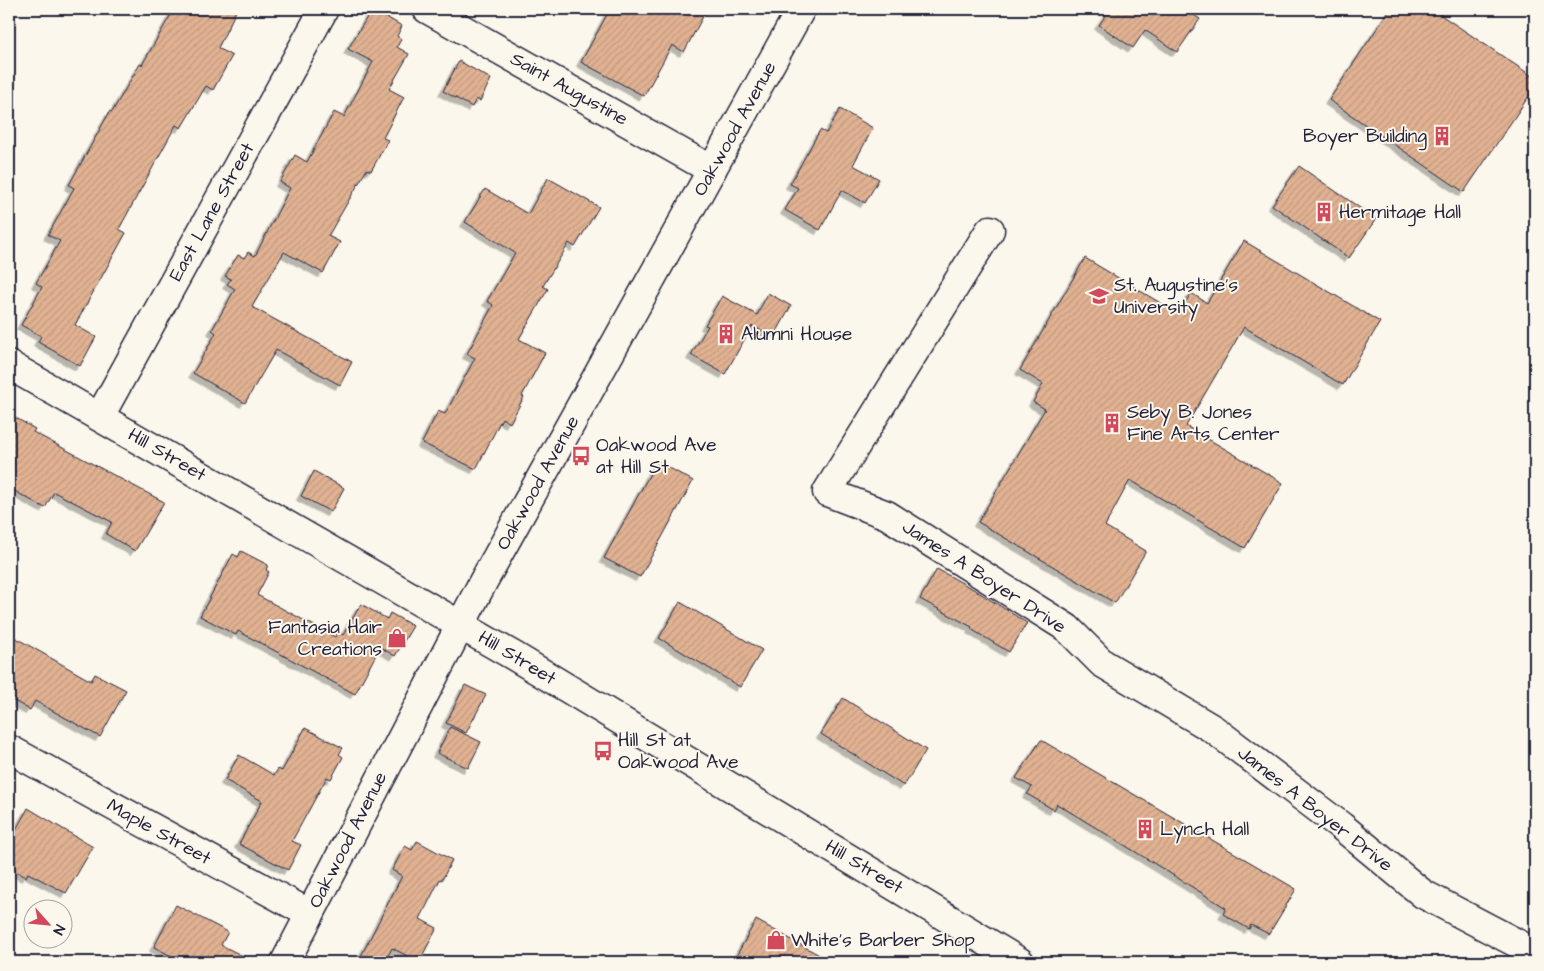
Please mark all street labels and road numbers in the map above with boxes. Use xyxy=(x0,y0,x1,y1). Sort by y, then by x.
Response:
street label: Saint Augustine xyxy=(505,46,633,133)
street label: Oakwood Avenue xyxy=(687,57,783,201)
street label: East Lane Street xyxy=(163,138,261,286)
street label: Oakwood Avenue xyxy=(490,411,586,555)
street label: Hill Street xyxy=(123,422,212,488)
street label: James A Boyer Drive xyxy=(896,514,1071,641)
street label: Hill Street xyxy=(473,624,561,692)
street label: James A Boyer Drive xyxy=(1231,740,1398,879)
street label: Oakwood Avenue xyxy=(302,767,394,913)
street label: Maple Street xyxy=(102,792,216,872)
street label: Hill Street xyxy=(820,833,908,901)

